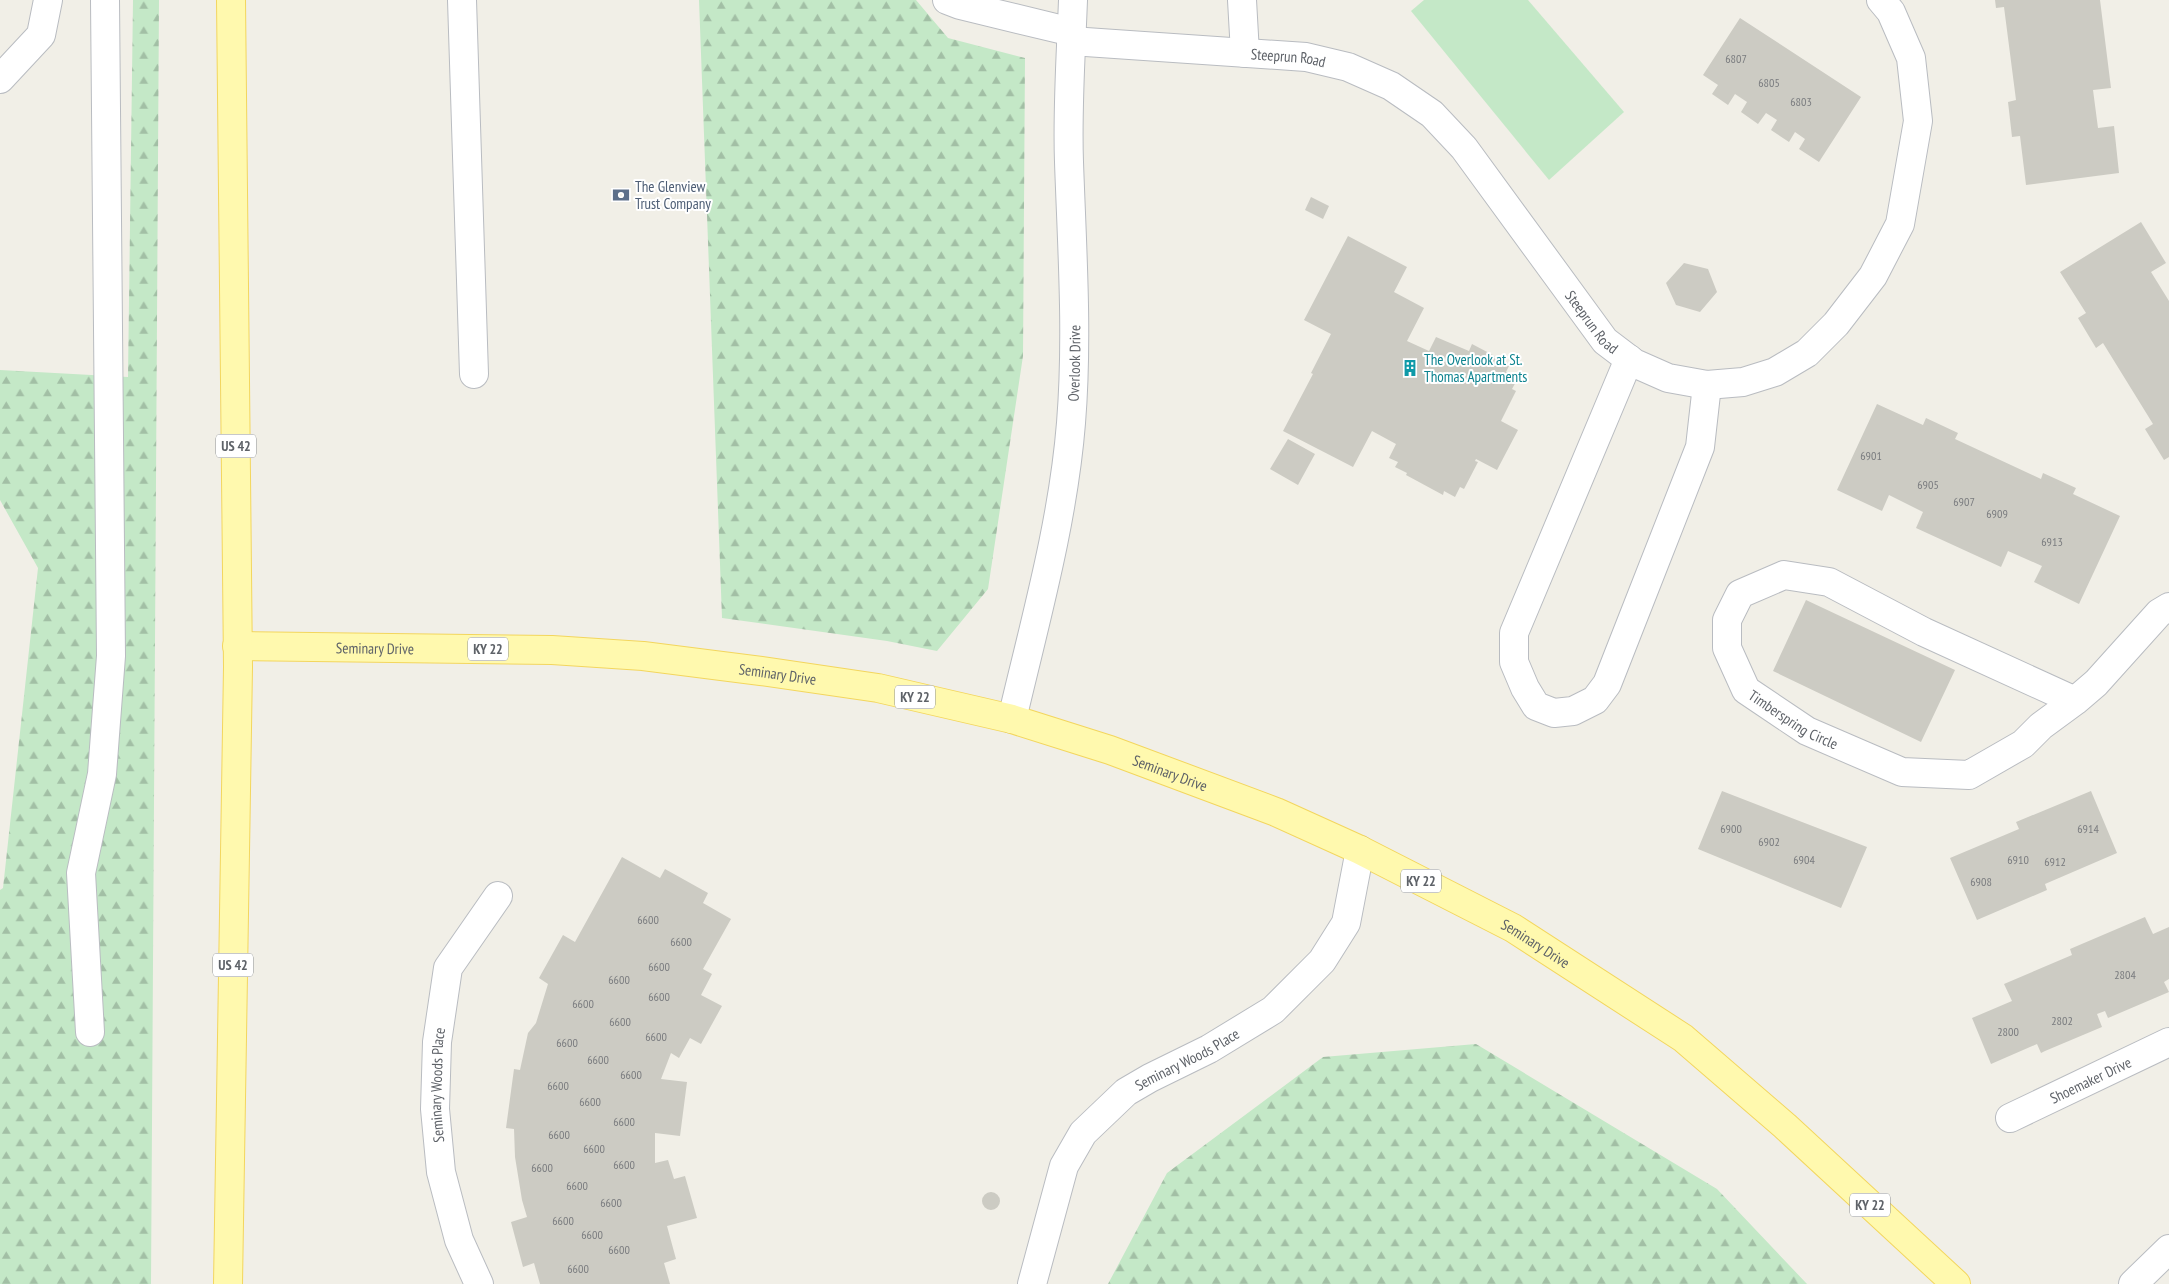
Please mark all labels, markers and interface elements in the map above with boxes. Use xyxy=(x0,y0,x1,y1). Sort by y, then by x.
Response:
street label: Steeprun Road xyxy=(1250,44,1328,71)
house number: 6807 xyxy=(1725,51,1747,66)
house number: 6805 xyxy=(1758,75,1780,90)
house number: 6803 xyxy=(1790,94,1812,109)
place label: The Glenview Trust Company xyxy=(635,177,711,213)
bank icon: The Glenview Trust Company xyxy=(611,185,631,205)
street label: Steeprun Road xyxy=(1562,286,1622,357)
street label: Overlook Drive xyxy=(1063,325,1084,402)
place label: The Overlook at St. Thomas Apartments xyxy=(1424,350,1527,386)
building icon: The Overlook at St. Thomas Apartments xyxy=(1400,358,1420,378)
road number: US 42 xyxy=(216,434,256,458)
house number: 6901 xyxy=(1860,448,1882,463)
house number: 6905 xyxy=(1917,477,1939,492)
house number: 6907 xyxy=(1953,494,1975,509)
house number: 6909 xyxy=(1986,506,2008,521)
house number: 6913 xyxy=(2041,534,2063,549)
street label: Seminary Drive xyxy=(336,638,414,658)
road number: KY 22 xyxy=(468,638,508,661)
street label: Seminary Drive xyxy=(738,659,818,688)
street label: Timberspring Circle xyxy=(1745,685,1841,753)
road number: KY 22 xyxy=(895,686,935,709)
street label: Seminary Drive xyxy=(1130,750,1210,795)
house number: 6900 xyxy=(1720,821,1742,836)
house number: 6914 xyxy=(2077,821,2099,836)
house number: 6902 xyxy=(1758,834,1780,849)
house number: 6904 xyxy=(1793,852,1815,867)
house number: 6910 xyxy=(2007,852,2029,867)
house number: 6912 xyxy=(2044,854,2066,869)
road number: KY 22 xyxy=(1401,869,1441,892)
house number: 6908 xyxy=(1970,874,1992,889)
house number: 6600 xyxy=(637,912,659,927)
street label: Seminary Drive xyxy=(1498,914,1574,972)
house number: 6600 xyxy=(670,934,692,949)
road number: US 42 xyxy=(213,954,253,976)
house number: 6600 xyxy=(648,959,670,974)
house number: 2804 xyxy=(2114,967,2136,982)
house number: 6600 xyxy=(608,972,630,987)
house number: 6600 xyxy=(648,989,670,1004)
house number: 6600 xyxy=(572,996,594,1011)
house number: 2802 xyxy=(2051,1013,2073,1028)
house number: 6600 xyxy=(609,1014,631,1029)
street label: Seminary Woods Place xyxy=(1131,1023,1242,1094)
house number: 2800 xyxy=(1997,1024,2019,1039)
street label: Seminary Woods Place xyxy=(425,1026,449,1143)
house number: 6600 xyxy=(645,1029,667,1044)
house number: 6600 xyxy=(556,1035,578,1050)
house number: 6600 xyxy=(587,1052,609,1067)
street label: Shoemaker Drive xyxy=(2047,1052,2134,1107)
house number: 6600 xyxy=(620,1067,642,1082)
house number: 6600 xyxy=(547,1078,569,1093)
house number: 6600 xyxy=(579,1094,601,1109)
house number: 6600 xyxy=(613,1114,635,1129)
house number: 6600 xyxy=(548,1127,570,1142)
house number: 6600 xyxy=(583,1141,605,1156)
house number: 6600 xyxy=(613,1157,635,1172)
house number: 6600 xyxy=(531,1160,553,1175)
house number: 6600 xyxy=(566,1178,588,1193)
road number: KY 22 xyxy=(1850,1194,1890,1216)
house number: 6600 xyxy=(600,1195,622,1210)
house number: 6600 xyxy=(552,1213,574,1228)
house number: 6600 xyxy=(581,1227,603,1242)
house number: 6600 xyxy=(608,1242,630,1257)
house number: 6600 xyxy=(567,1261,589,1276)

